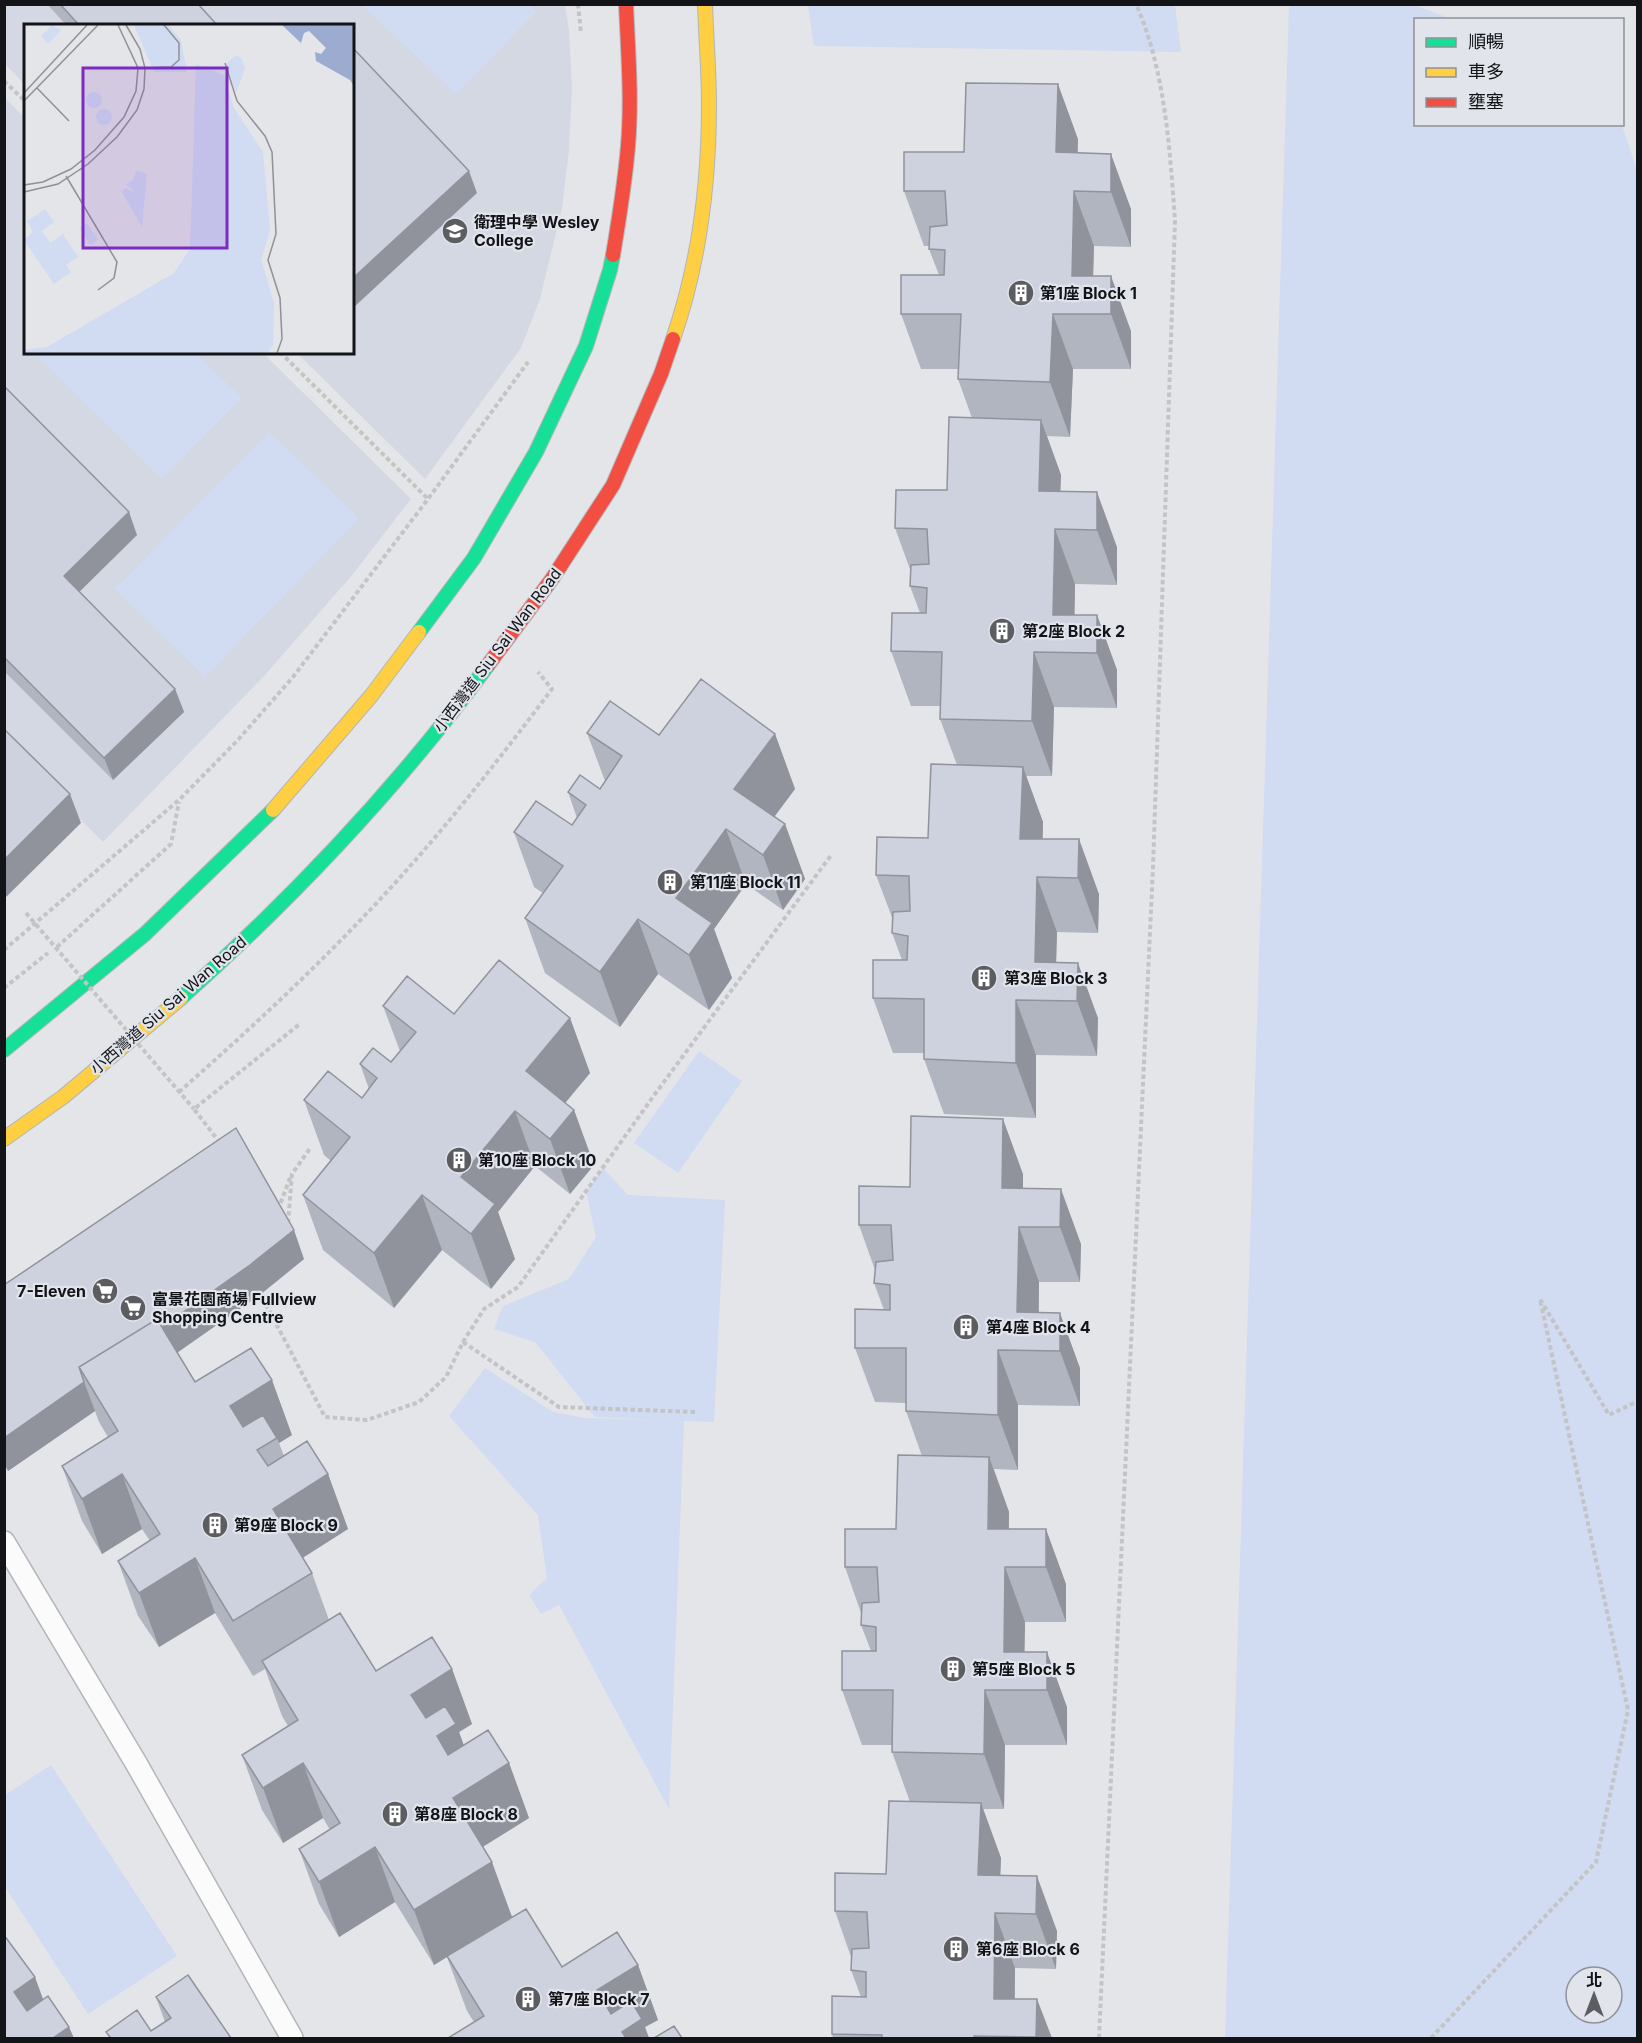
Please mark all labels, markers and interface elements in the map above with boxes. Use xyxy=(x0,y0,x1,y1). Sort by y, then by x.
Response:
legend xyxy=(1414,18,1624,126)
inset map xyxy=(24,24,354,354)
text: 順暢 xyxy=(1468,31,1504,52)
text: 車多 xyxy=(1468,61,1504,82)
text: 壅塞 xyxy=(1468,91,1504,112)
place label: 衛理中學 Wesley College xyxy=(474,212,600,250)
school or university icon: 衛理中學 Wesley College xyxy=(440,216,470,246)
building icon: 第1座 Block 1 xyxy=(1006,278,1036,308)
place label: 第1座 Block 1 xyxy=(1040,283,1137,303)
street label: 小西灣道 Siu Sai Wan Road xyxy=(429,564,565,736)
building icon: 第2座 Block 2 xyxy=(987,616,1017,646)
place label: 第2座 Block 2 xyxy=(1022,621,1125,641)
building icon: 第11座 Block 11 xyxy=(655,867,685,897)
place label: 第11座 Block 11 xyxy=(690,872,801,892)
street label: 小西灣道 Siu Sai Wan Road xyxy=(86,932,250,1078)
building icon: 第3座 Block 3 xyxy=(969,963,999,993)
place label: 第3座 Block 3 xyxy=(1004,968,1108,988)
building icon: 第10座 Block 10 xyxy=(444,1145,474,1175)
place label: 第10座 Block 10 xyxy=(478,1150,597,1170)
supermarket icon: 7-Eleven xyxy=(90,1276,120,1306)
place label: 7-Eleven xyxy=(17,1281,86,1301)
place label: 富景花園商場 Fullview Shopping Centre xyxy=(152,1289,317,1327)
supermarket icon: 富景花園商場 Fullview Shopping Centre xyxy=(118,1293,148,1323)
building icon: 第4座 Block 4 xyxy=(951,1312,981,1342)
place label: 第4座 Block 4 xyxy=(986,1317,1091,1337)
building icon: 第9座 Block 9 xyxy=(200,1510,230,1540)
place label: 第9座 Block 9 xyxy=(234,1515,338,1535)
building icon: 第5座 Block 5 xyxy=(938,1654,968,1684)
place label: 第5座 Block 5 xyxy=(972,1659,1075,1679)
building icon: 第8座 Block 8 xyxy=(380,1799,410,1829)
place label: 第8座 Block 8 xyxy=(414,1804,518,1824)
building icon: 第6座 Block 6 xyxy=(941,1934,971,1964)
place label: 第6座 Block 6 xyxy=(976,1939,1080,1959)
north arrow xyxy=(1564,1965,1624,2025)
text: 北 xyxy=(1586,1970,1602,1990)
building icon: 第7座 Block 7 xyxy=(513,1984,543,2014)
place label: 第7座 Block 7 xyxy=(548,1989,650,2009)

